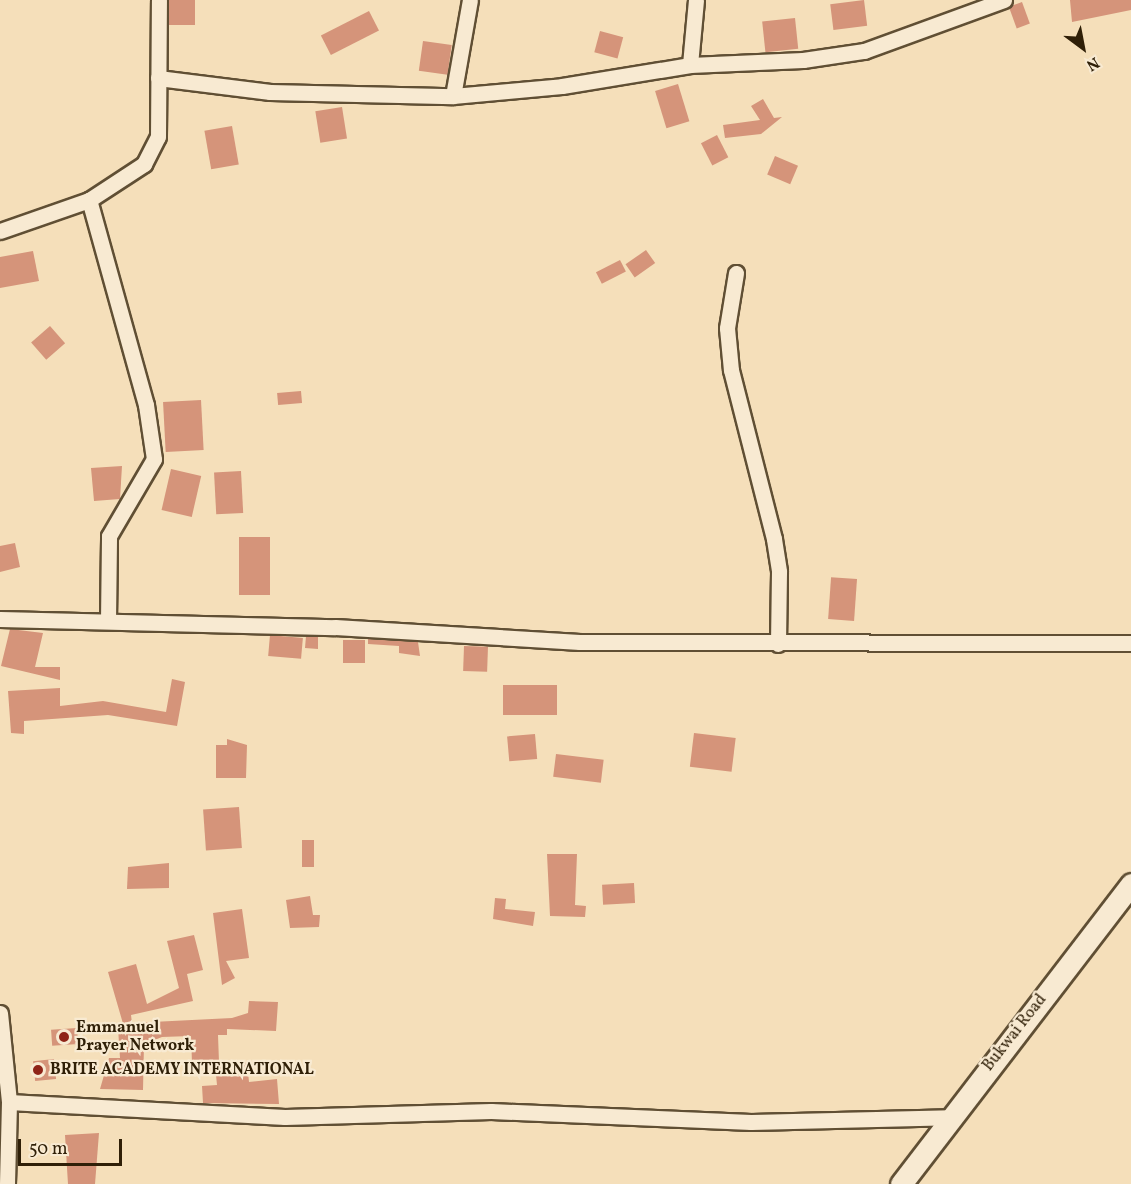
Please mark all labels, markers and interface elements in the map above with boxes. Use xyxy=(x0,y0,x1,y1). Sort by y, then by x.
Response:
north arrow xyxy=(1053,18,1113,78)
text: N xyxy=(1082,51,1103,76)
street label: Bukwai Road xyxy=(979,991,1051,1075)
place label: Emmanuel Prayer Network xyxy=(76,1018,194,1056)
marker: Emmanuel Prayer Network xyxy=(57,1030,71,1044)
place label: BRITE ACADEMY INTERNATIONAL xyxy=(50,1060,314,1080)
marker: BRITE ACADEMY INTERNATIONAL xyxy=(31,1063,45,1077)
scale bar xyxy=(21,1127,124,1165)
text: 50 m xyxy=(29,1137,68,1162)

